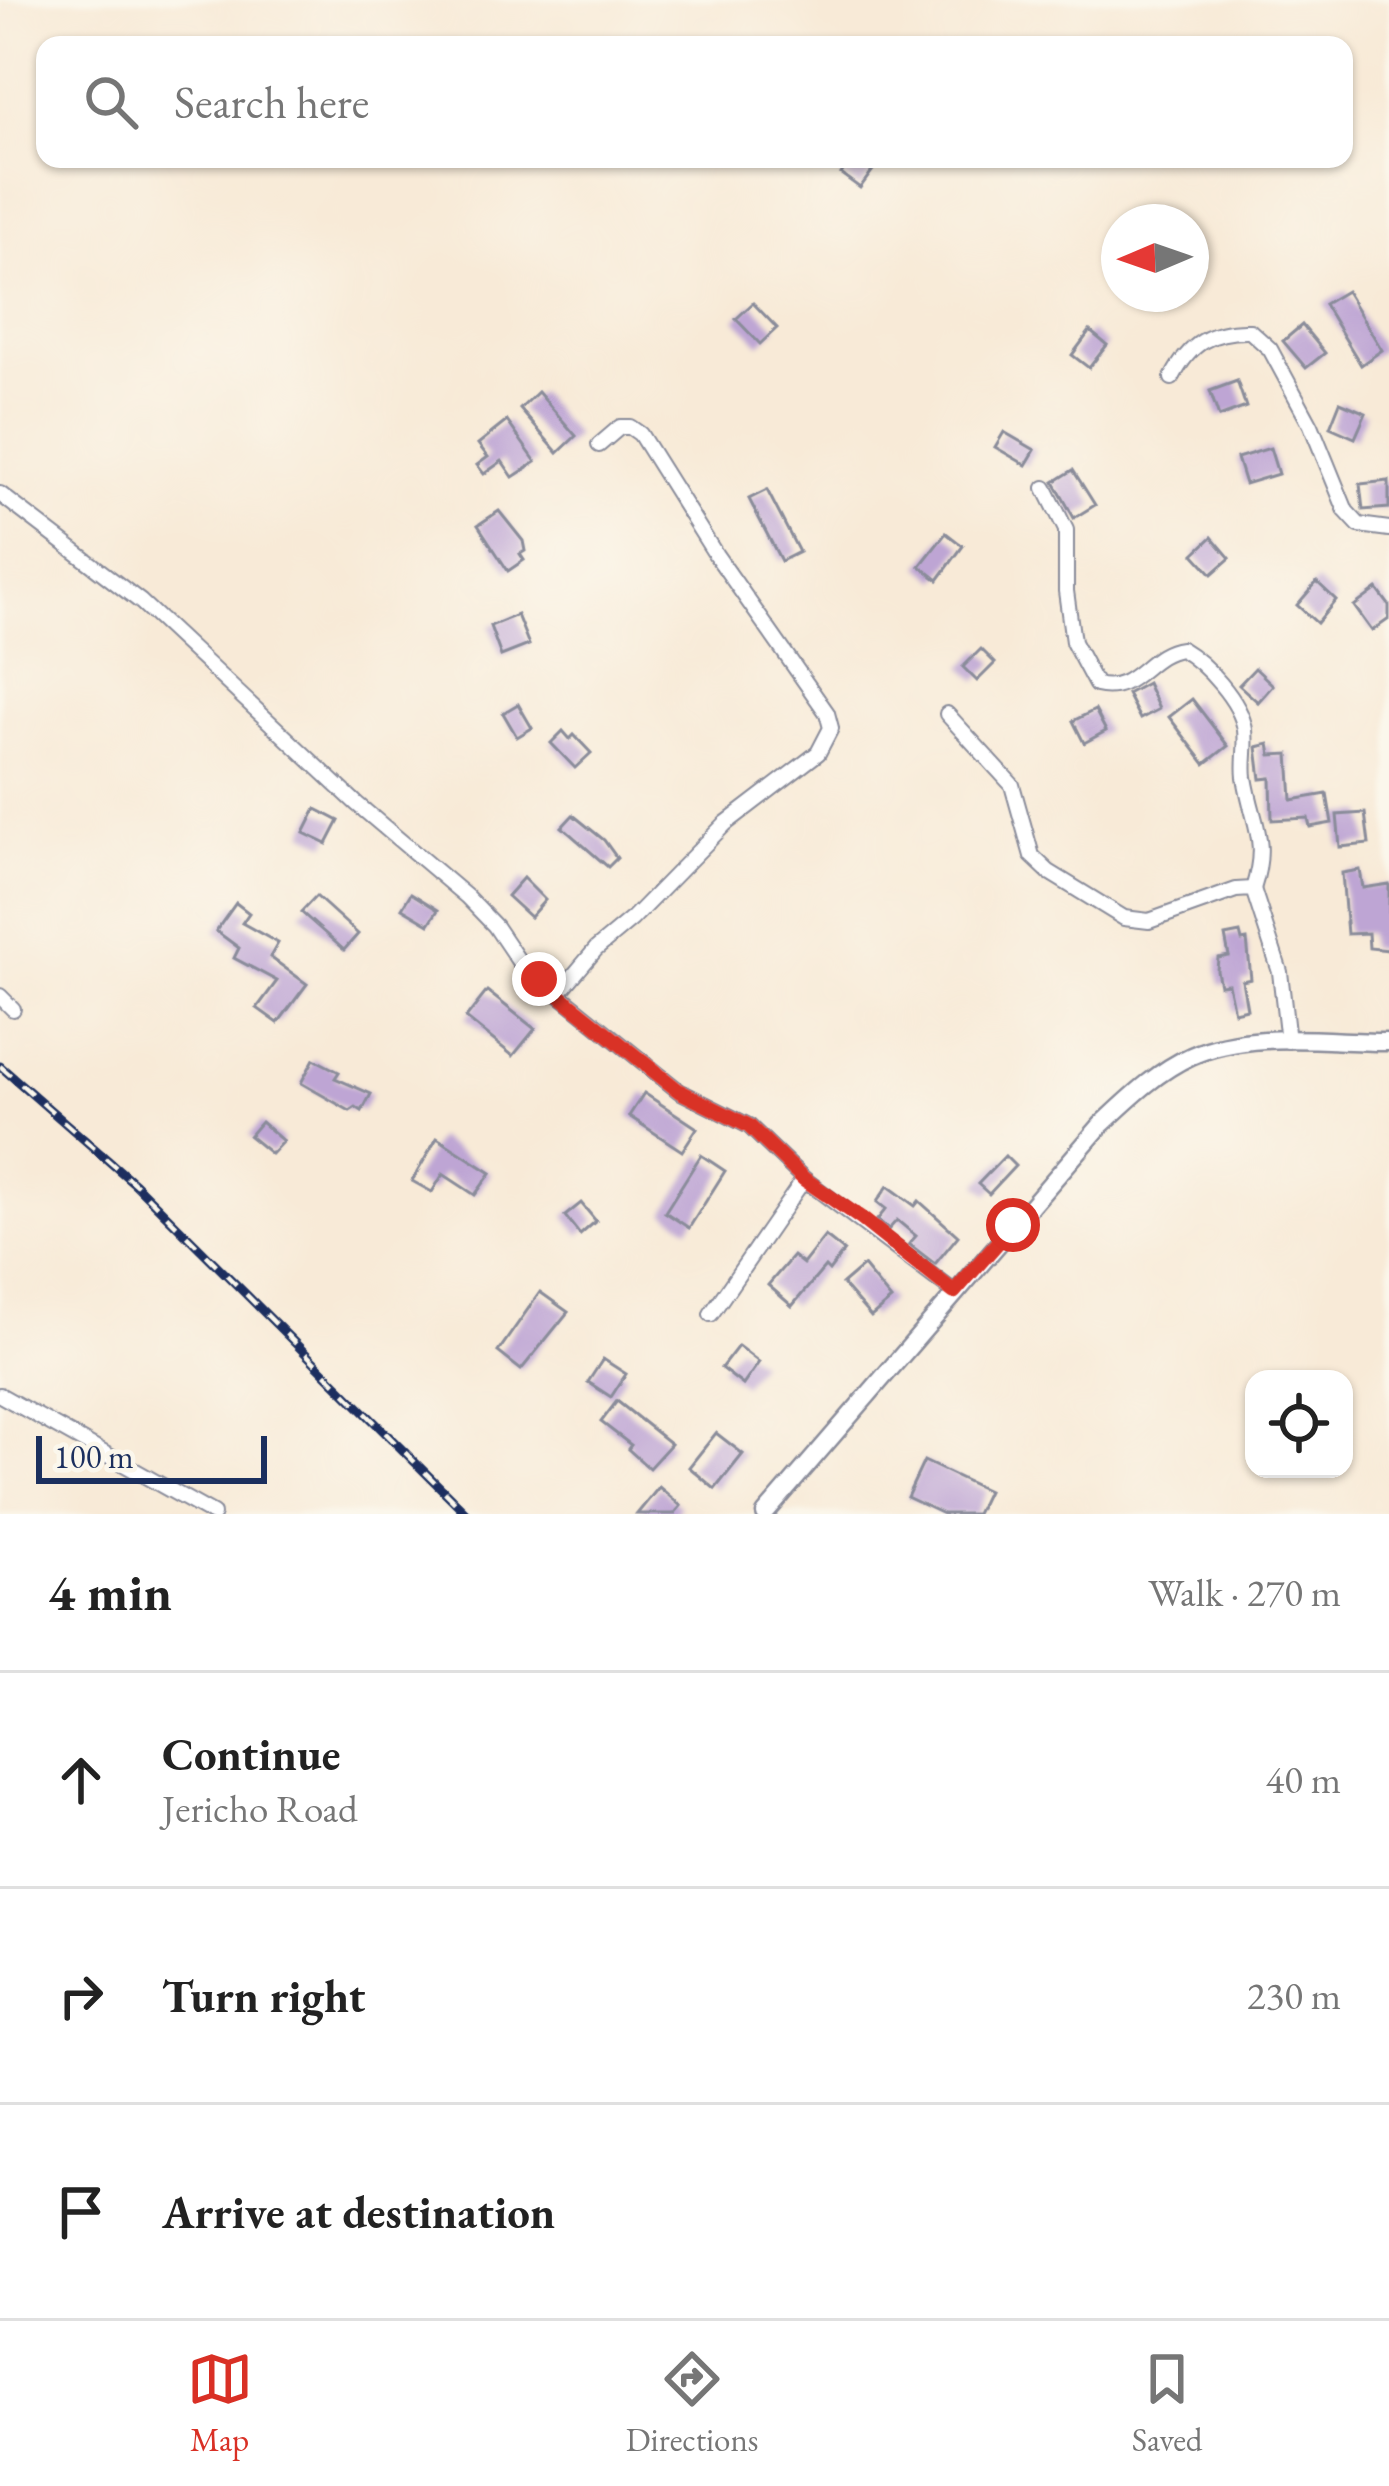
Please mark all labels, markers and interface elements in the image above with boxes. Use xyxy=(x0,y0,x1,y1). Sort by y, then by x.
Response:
search box xyxy=(36,36,1353,168)
icon: search xyxy=(78,69,144,135)
text: Search here xyxy=(174,73,369,131)
north arrow xyxy=(1101,204,1209,312)
route end xyxy=(512,952,566,1006)
route start xyxy=(986,1198,1040,1252)
map controls xyxy=(1245,1370,1353,1478)
button: locate xyxy=(1245,1370,1353,1478)
scale bar xyxy=(36,1430,267,1483)
text: 100 m xyxy=(54,1435,134,1478)
text: 4 min xyxy=(48,1559,172,1625)
text: Walk · 270 m xyxy=(1148,1567,1341,1618)
text: Continue xyxy=(162,1725,340,1783)
icon: ahead xyxy=(48,1747,114,1813)
text: 40 m xyxy=(1265,1754,1341,1805)
text: Jericho Road xyxy=(162,1783,358,1834)
icon: right xyxy=(48,1963,114,2029)
text: Turn right xyxy=(162,1967,365,2025)
text: 230 m xyxy=(1247,1970,1341,2021)
icon: arrive xyxy=(48,2179,114,2245)
text: Arrive at destination xyxy=(162,2183,555,2241)
tab: Map xyxy=(187,2346,253,2461)
tab: Directions xyxy=(626,2346,759,2461)
tab: Saved xyxy=(1132,2346,1202,2461)

